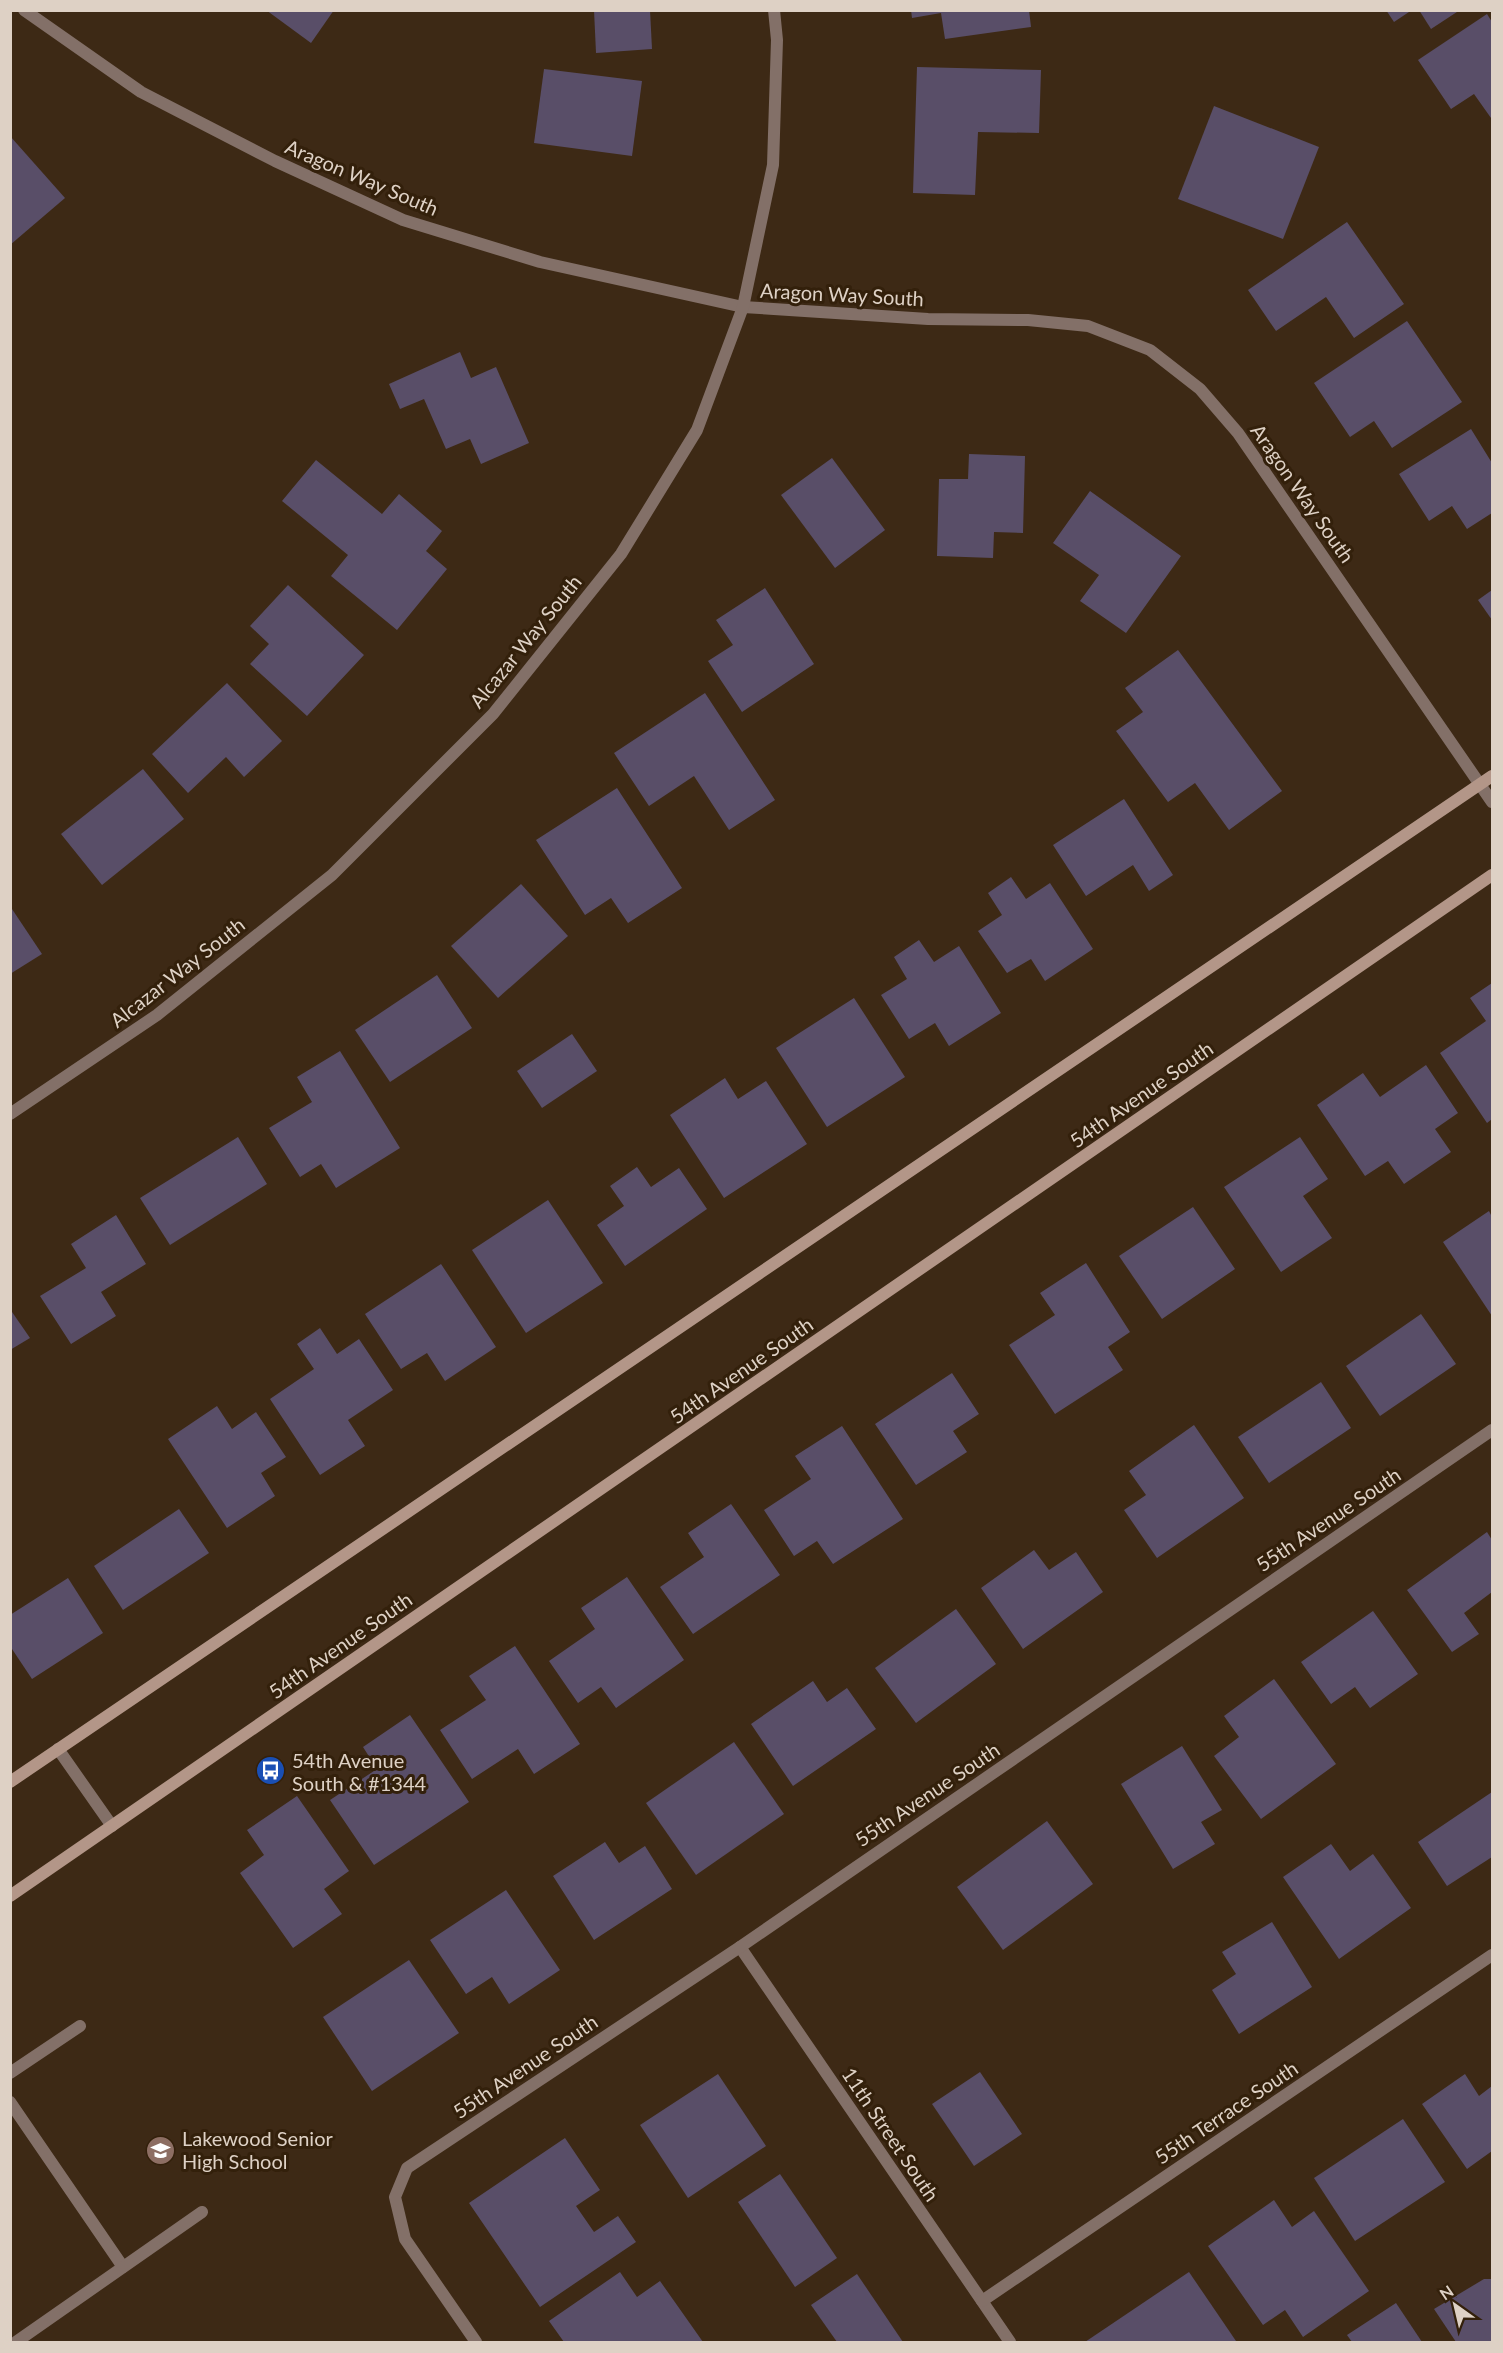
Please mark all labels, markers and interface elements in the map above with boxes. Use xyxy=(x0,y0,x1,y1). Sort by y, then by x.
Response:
street label: Aragon Way South xyxy=(282,134,442,220)
street label: Aragon Way South xyxy=(759,278,925,310)
street label: Aragon Way South xyxy=(1246,419,1360,567)
street label: Alcazar Way South xyxy=(464,570,586,712)
street label: Alcazar Way South xyxy=(105,912,249,1032)
street label: 54th Avenue South xyxy=(1065,1036,1217,1152)
street label: 54th Avenue South xyxy=(665,1312,817,1428)
street label: 55th Avenue South xyxy=(1251,1462,1405,1576)
street label: 54th Avenue South xyxy=(264,1587,416,1703)
street label: 55th Avenue South xyxy=(850,1737,1004,1851)
place label: 54th Avenue South & #1344 xyxy=(292,1748,426,1795)
bus stop icon: 54th Avenue South & #1344 xyxy=(255,1755,287,1787)
street label: 55th Avenue South xyxy=(448,2009,602,2123)
street label: 55th Terrace South xyxy=(1150,2055,1302,2169)
street label: 11th Street South xyxy=(837,2063,945,2205)
place label: Lakewood Senior High School xyxy=(182,2126,333,2173)
school or university icon: Lakewood Senior High School xyxy=(145,2134,177,2166)
north arrow xyxy=(1425,2275,1485,2335)
text: N xyxy=(1436,2281,1457,2303)

